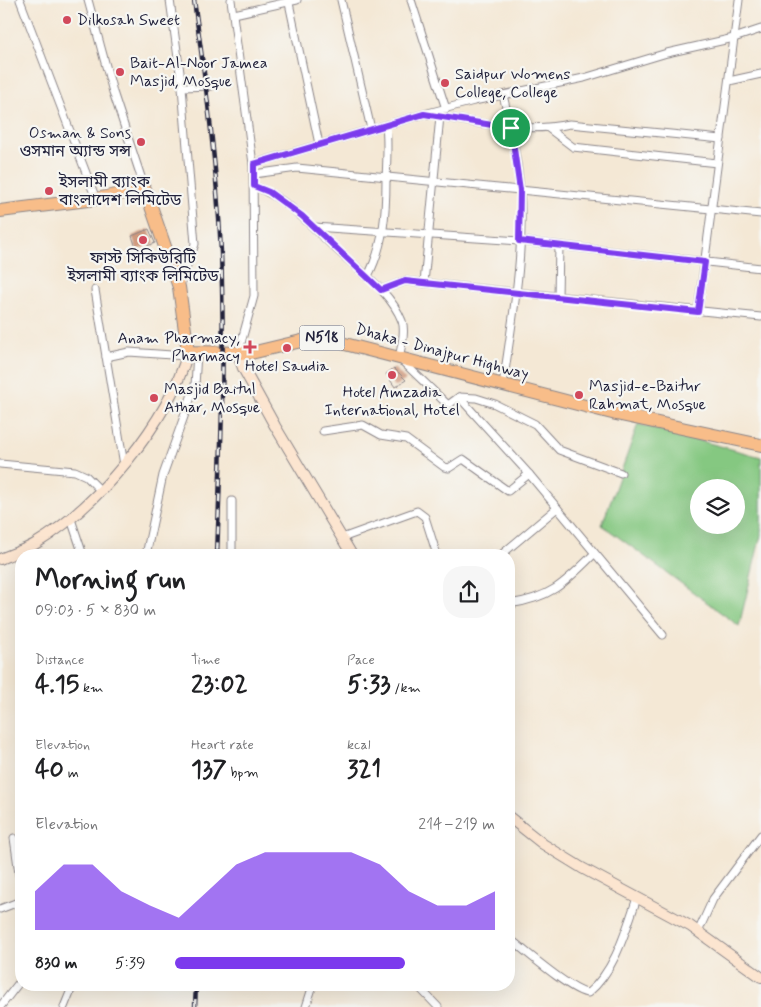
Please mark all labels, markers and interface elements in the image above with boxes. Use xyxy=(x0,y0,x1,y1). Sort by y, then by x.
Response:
place label: Dilkosah Sweet xyxy=(77,10,180,31)
marker: Dilkosah Sweet xyxy=(61,14,73,26)
place label: Bait-Al-Noor Jamea Masjid, Mosque xyxy=(130,53,268,92)
place label: Saidpur Womens College, College xyxy=(455,64,570,103)
marker: Bait-Al-Noor Jamea Masjid, Mosque xyxy=(114,66,126,78)
marker: Saidpur Womens College, College xyxy=(439,77,451,89)
pin xyxy=(490,107,532,149)
icon: arrive xyxy=(497,114,525,142)
place label: Osman & Sons ওসমান অ্যান্ড সন্স xyxy=(19,123,131,162)
marker: Osman & Sons ওসমান অ্যান্ড সন্স xyxy=(135,136,147,148)
place label: ইসলামী ব্যাংক বাংলাদেশ লিমিটেড xyxy=(58,172,182,211)
marker: ইসলামী ব্যাংক বাংলাদেশ লিমিটেড xyxy=(43,185,55,197)
marker: ফাস্ট সিকিউরিটি ইসলামী ব্যাংক লিমিটেড xyxy=(137,234,149,246)
place label: ফাস্ট সিকিউরিটি ইসলামী ব্যাংক লিমিটেড xyxy=(66,248,219,287)
street label: Dhaka - Dinajpur Highway xyxy=(353,319,531,385)
road number: N518 xyxy=(300,326,344,350)
place label: Anam Pharmacy, Pharmacy xyxy=(118,328,240,367)
marker: Anam Pharmacy, Pharmacy xyxy=(244,341,256,353)
marker: Hotel Saudia xyxy=(281,342,293,354)
place label: Hotel Saudia xyxy=(245,356,329,377)
marker: Hotel Amzadia International, Hotel xyxy=(386,369,398,381)
place label: Masjid-e-Baitur Rahmat, Mosque xyxy=(589,376,706,415)
place label: Masjid Baitul Athar, Mosque xyxy=(164,379,261,418)
place label: Hotel Amzadia International, Hotel xyxy=(324,382,460,421)
marker: Masjid-e-Baitur Rahmat, Mosque xyxy=(573,389,585,401)
marker: Masjid Baitul Athar, Mosque xyxy=(148,392,160,404)
map controls xyxy=(690,479,745,534)
button: layers xyxy=(690,479,745,534)
text: Morning run xyxy=(35,562,186,599)
button: share xyxy=(443,566,495,618)
text: 09:03 · 5 × 830 m xyxy=(35,600,156,621)
text: Distance xyxy=(35,651,84,669)
text: Time xyxy=(191,651,220,669)
text: Pace xyxy=(347,651,375,669)
text: 4.15 xyxy=(35,669,79,702)
text: 23:02 xyxy=(191,669,248,702)
text: 5:33 xyxy=(347,669,391,702)
text: km xyxy=(79,679,103,697)
text: /km xyxy=(391,679,421,697)
text: Elevation xyxy=(35,736,90,754)
text: Heart rate xyxy=(191,736,254,754)
text: kcal xyxy=(347,736,371,754)
text: 40 xyxy=(35,754,64,787)
text: 137 xyxy=(191,754,227,787)
text: 321 xyxy=(347,754,381,787)
text: m xyxy=(64,764,79,782)
text: bpm xyxy=(227,764,259,782)
text: Elevation xyxy=(35,814,98,835)
text: 214–219 m xyxy=(418,814,495,835)
text: 830 m xyxy=(35,953,77,974)
text: 5:39 xyxy=(115,953,146,974)

